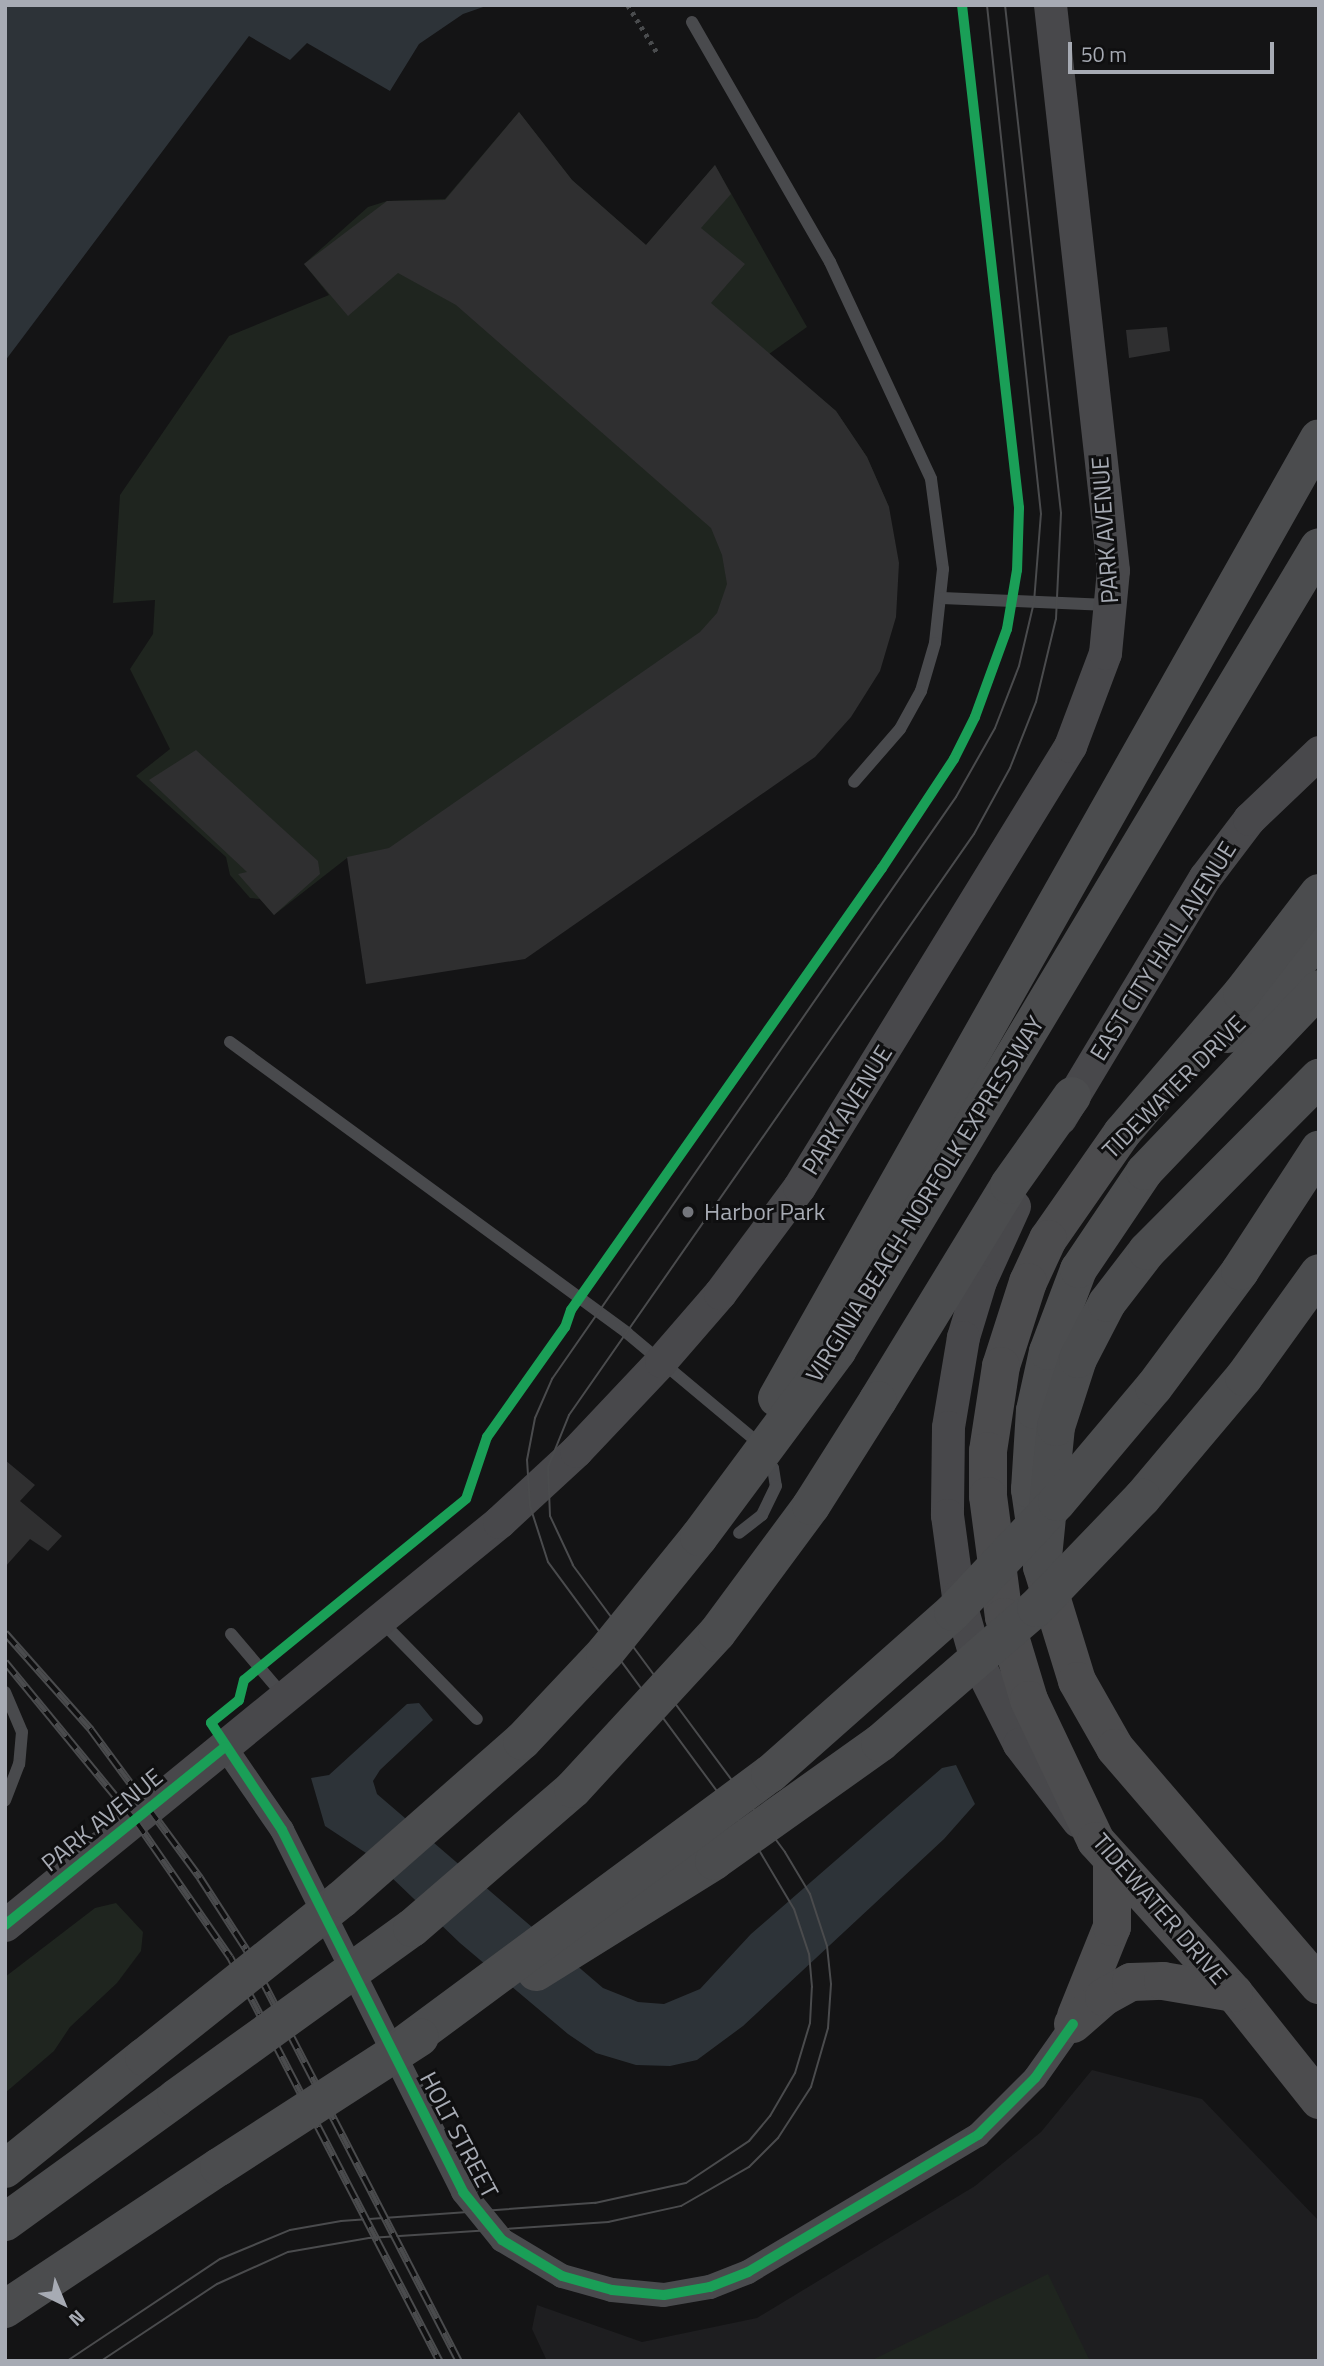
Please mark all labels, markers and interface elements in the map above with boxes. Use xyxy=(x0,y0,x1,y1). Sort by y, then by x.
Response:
scale bar xyxy=(1072,28,1278,72)
text: 50 m xyxy=(1081,38,1127,70)
street label: PARK AVENUE xyxy=(1085,456,1125,604)
street label: EAST CITY HALL AVENUE xyxy=(1084,836,1242,1066)
street label: TIDEWATER DRIVE xyxy=(1096,1009,1252,1165)
street label: VIRGINIA BEACH-NORFOLK EXPRESSWAY xyxy=(800,1011,1050,1387)
street label: PARK AVENUE xyxy=(796,1040,898,1180)
place label: Harbor Park xyxy=(704,1198,825,1226)
marker: Harbor Park xyxy=(678,1202,698,1222)
street label: PARK AVENUE xyxy=(36,1762,168,1878)
street label: TIDEWATER DRIVE xyxy=(1087,1828,1233,1990)
street label: HOLT STREET xyxy=(414,2067,504,2203)
north arrow xyxy=(28,2268,98,2338)
text: N xyxy=(63,2304,92,2334)

